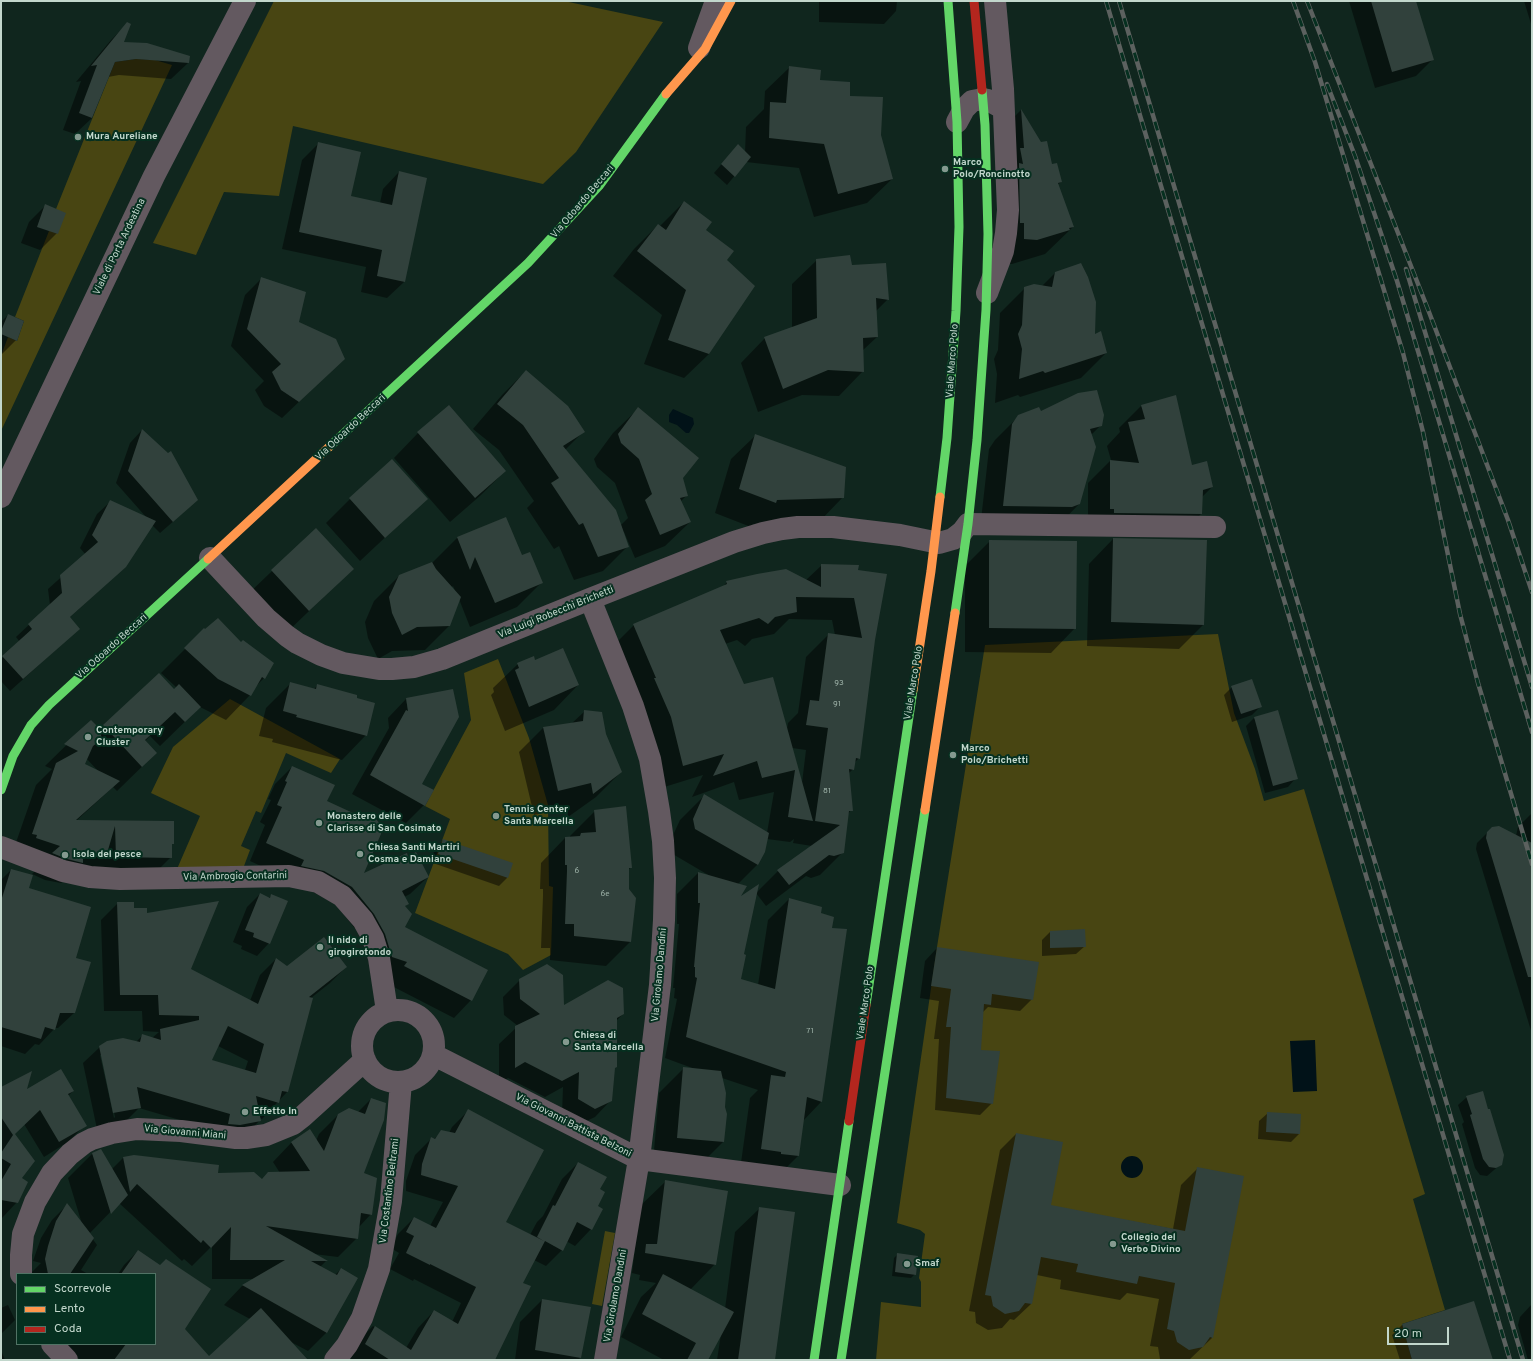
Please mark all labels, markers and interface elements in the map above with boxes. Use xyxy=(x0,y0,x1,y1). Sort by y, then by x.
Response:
place label: Mura Aureliane xyxy=(86,131,158,143)
marker: Mura Aureliane xyxy=(73,132,83,142)
place label: Marco Polo/Roncinotto xyxy=(953,157,1030,180)
street label: Via Odoardo Beccari xyxy=(549,163,617,241)
marker: Marco Polo/Roncinotto xyxy=(940,164,950,174)
street label: Viale di Porta Ardeatina xyxy=(91,197,149,297)
street label: Viale Marco Polo xyxy=(944,323,962,399)
street label: Via Odoardo Beccari xyxy=(313,392,389,464)
street label: Via Luigi Robecchi Brichetti xyxy=(496,584,616,642)
street label: Via Odoardo Beccari xyxy=(74,612,150,682)
street label: Viale Marco Polo xyxy=(902,645,926,721)
house number: 93 xyxy=(834,678,844,688)
house number: 91 xyxy=(833,699,841,709)
place label: Contemporary Cluster xyxy=(96,725,163,748)
marker: Contemporary Cluster xyxy=(83,732,93,742)
place label: Marco Polo/Brichetti xyxy=(961,743,1028,766)
marker: Marco Polo/Brichetti xyxy=(948,750,958,760)
house number: 81 xyxy=(823,786,831,796)
place label: Tennis Center Santa Marcella xyxy=(504,804,573,828)
place label: Monastero delle Clarisse di San Cosimato xyxy=(327,811,441,834)
marker: Tennis Center Santa Marcella xyxy=(491,811,501,821)
marker: Monastero delle Clarisse di San Cosimato xyxy=(314,818,324,828)
place label: Chiesa Santi Martiri Cosma e Damiano xyxy=(368,842,460,866)
place label: Isola del pesce xyxy=(73,849,141,861)
marker: Chiesa Santi Martiri Cosma e Damiano xyxy=(355,849,365,859)
marker: Isola del pesce xyxy=(60,850,70,860)
house number: 6 xyxy=(575,866,579,876)
street label: Via Ambrogio Contarini xyxy=(183,870,287,884)
house number: 6e xyxy=(600,889,610,899)
street label: Via Girolamo Dandini xyxy=(650,928,670,1022)
place label: Il nido di girogirotondo xyxy=(328,935,391,958)
marker: Il nido di girogirotondo xyxy=(315,942,325,952)
street label: Viale Marco Polo xyxy=(855,965,877,1041)
house number: 71 xyxy=(806,1026,814,1036)
place label: Chiesa di Santa Marcella xyxy=(574,1030,643,1054)
marker: Chiesa di Santa Marcella xyxy=(561,1037,571,1047)
street label: Via Giovanni Battista Belzoni xyxy=(513,1091,633,1161)
place label: Effetto In xyxy=(253,1106,297,1118)
marker: Effetto In xyxy=(240,1107,250,1117)
street label: Via Giovanni Miani xyxy=(143,1123,227,1143)
street label: Via Costantino Beltrami xyxy=(378,1138,402,1244)
place label: Collegio del Verbo Divino xyxy=(1121,1232,1181,1256)
marker: Collegio del Verbo Divino xyxy=(1108,1239,1118,1249)
street label: Via Girolamo Dandini xyxy=(602,1249,630,1343)
place label: Smaf xyxy=(915,1258,939,1270)
marker: Smaf xyxy=(902,1259,912,1269)
legend xyxy=(16,1273,156,1345)
text: Scorrevole xyxy=(54,1281,111,1297)
text: Lento xyxy=(54,1301,85,1317)
scale bar xyxy=(1389,1319,1451,1345)
text: Coda xyxy=(54,1321,82,1337)
text: 20 m xyxy=(1394,1326,1422,1342)

